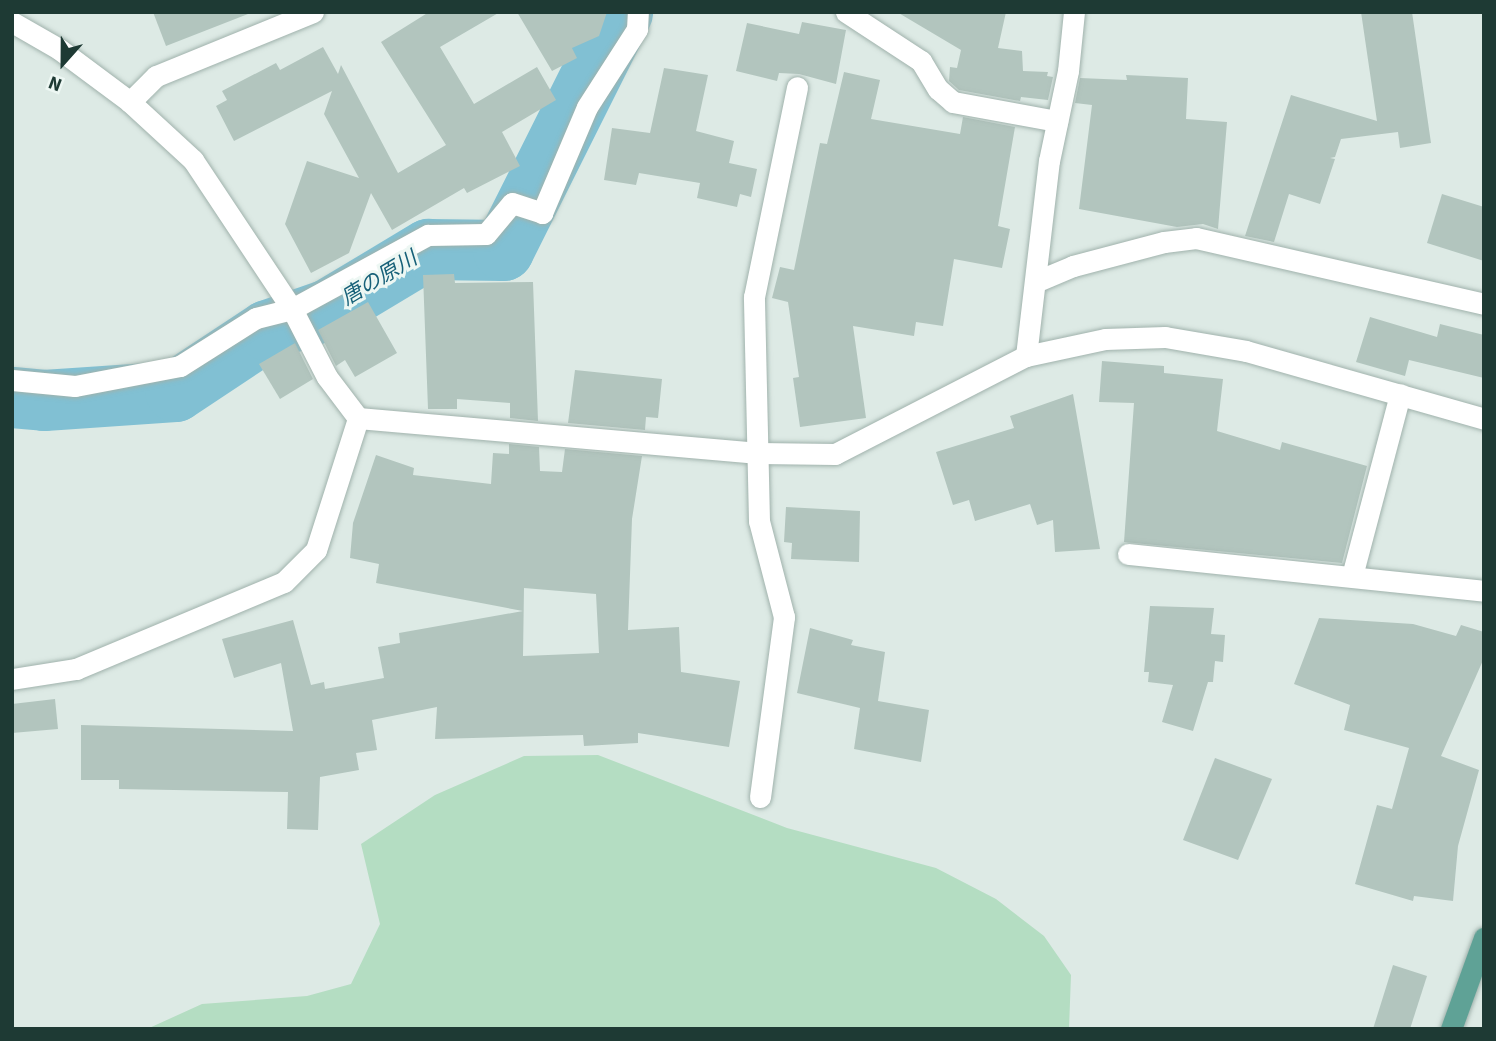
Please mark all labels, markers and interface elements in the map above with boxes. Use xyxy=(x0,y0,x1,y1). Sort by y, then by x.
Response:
north arrow xyxy=(28,28,98,98)
text: N xyxy=(45,68,66,98)
water label: 唐の原川 xyxy=(337,246,421,310)

